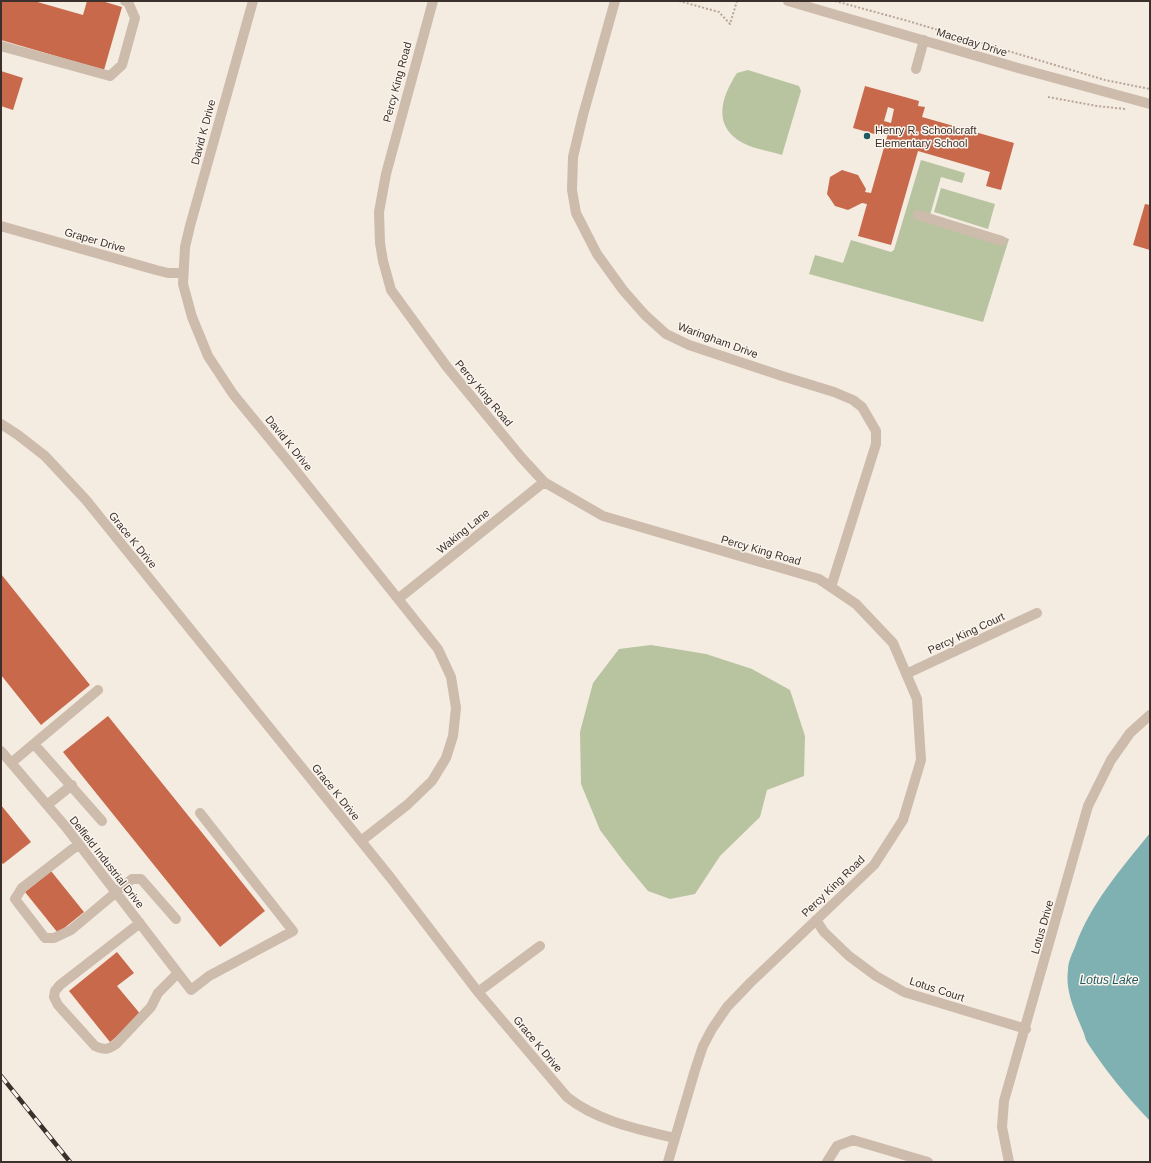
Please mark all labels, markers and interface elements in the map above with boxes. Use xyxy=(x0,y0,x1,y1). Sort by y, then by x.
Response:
street label: Maceday Drive xyxy=(935,26,1009,58)
street label: Percy King Road xyxy=(381,41,413,123)
street label: David K Drive xyxy=(189,98,217,166)
place label: Henry R. Schoolcraft Elementary School xyxy=(875,124,976,149)
marker: Henry R. Schoolcraft Elementary School xyxy=(862,131,872,141)
street label: Graper Drive xyxy=(63,226,127,254)
street label: Waringham Drive xyxy=(676,320,760,360)
street label: Percy King Road xyxy=(453,358,515,428)
street label: David K Drive xyxy=(263,413,315,473)
street label: Waking Lane xyxy=(434,506,492,556)
street label: Grace K Drive xyxy=(107,509,159,571)
street label: Percy King Road xyxy=(720,533,802,567)
street label: Percy King Court xyxy=(926,610,1006,656)
street label: Grace K Drive xyxy=(310,761,362,823)
street label: Delfield Industrial Drive xyxy=(67,814,147,910)
street label: Percy King Road xyxy=(799,853,867,919)
street label: Lotus Drive xyxy=(1029,899,1055,955)
water label: Lotus Lake xyxy=(1080,973,1139,987)
street label: Lotus Court xyxy=(908,975,966,1003)
street label: Grace K Drive xyxy=(511,1014,565,1074)

